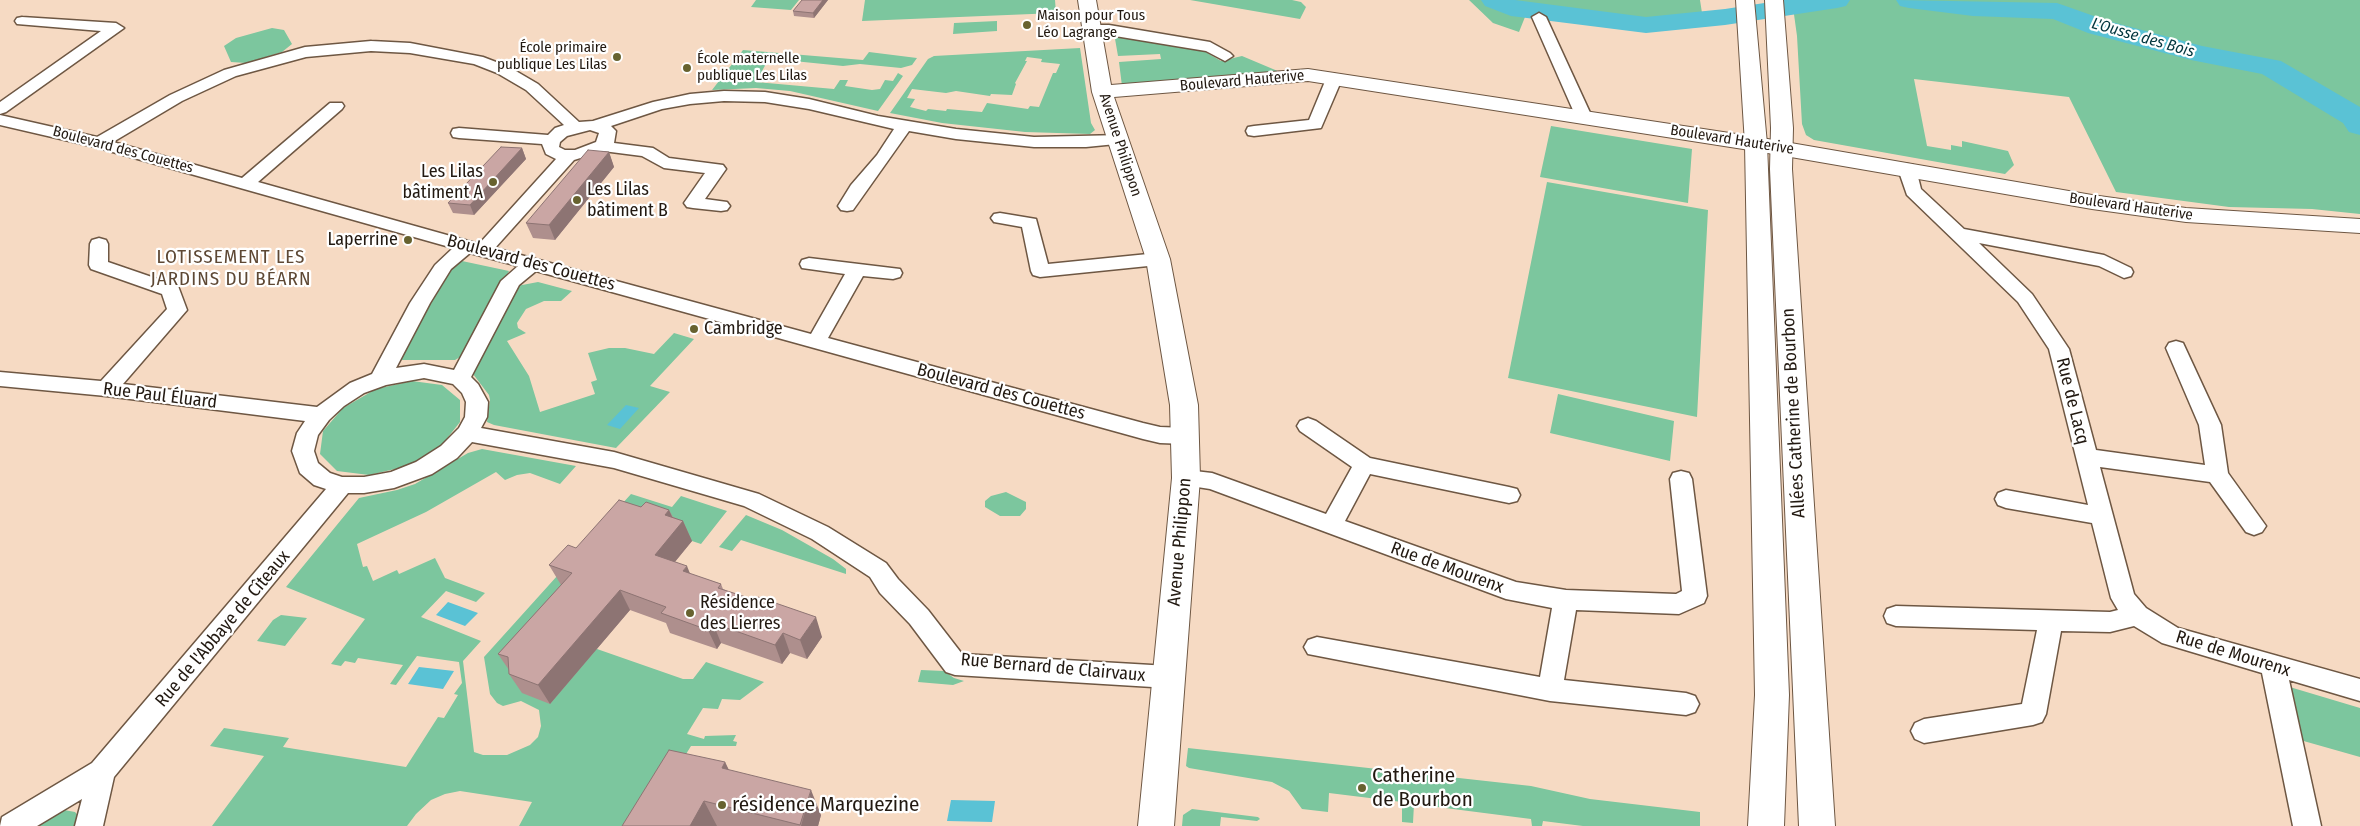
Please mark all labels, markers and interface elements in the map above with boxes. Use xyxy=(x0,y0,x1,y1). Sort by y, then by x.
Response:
place label: Maison pour Tous Léo Lagrange xyxy=(1037,7,1145,42)
water label: L'Ousse des Bois xyxy=(2089,14,2197,62)
marker: Maison pour Tous Léo Lagrange xyxy=(1021,19,1033,31)
place label: École primaire publique Les Lilas xyxy=(497,39,607,74)
place label: École maternelle publique Les Lilas xyxy=(697,50,807,85)
marker: École primaire publique Les Lilas xyxy=(611,51,623,63)
marker: École maternelle publique Les Lilas xyxy=(681,62,693,74)
street label: Boulevard Hauterive xyxy=(1179,67,1305,95)
street label: Avenue Philippon xyxy=(1095,91,1145,199)
street label: Boulevard Hauterive xyxy=(1669,121,1795,159)
street label: Boulevard des Couettes xyxy=(51,123,195,177)
place label: Les Lilas bâtiment A xyxy=(403,161,483,203)
marker: Les Lilas bâtiment A xyxy=(487,176,499,188)
place label: Les Lilas bâtiment B xyxy=(587,179,668,222)
street label: Boulevard Hauterive xyxy=(2068,189,2194,225)
marker: Les Lilas bâtiment B xyxy=(571,194,583,206)
place label: Laperrine xyxy=(327,229,398,251)
street label: Boulevard des Couettes xyxy=(444,230,618,296)
marker: Laperrine xyxy=(402,234,414,246)
district label: LOTISSEMENT LES JARDINS DU BÉARN xyxy=(149,247,313,291)
street label: Allées Catherine de Bourbon xyxy=(1778,307,1810,519)
place label: Cambridge xyxy=(704,318,783,340)
marker: Cambridge xyxy=(688,323,700,335)
street label: Rue de Lacq xyxy=(2051,355,2093,447)
street label: Boulevard des Couettes xyxy=(914,359,1088,425)
street label: Rue Paul Éluard xyxy=(102,378,218,414)
street label: Avenue Philippon xyxy=(1164,477,1196,607)
street label: Rue de Mourenx xyxy=(1387,538,1507,598)
street label: Rue de l'Abbaye de Cîteaux xyxy=(151,546,295,712)
place label: Résidence des Lierres xyxy=(700,592,780,634)
marker: Résidence des Lierres xyxy=(684,607,696,619)
street label: Rue de Mourenx xyxy=(2173,626,2293,682)
street label: Rue Bernard de Clairvaux xyxy=(960,649,1146,687)
place label: Catherine de Bourbon xyxy=(1372,763,1473,813)
marker: Catherine de Bourbon xyxy=(1356,782,1368,794)
place label: résidence Marquezine xyxy=(732,792,919,818)
marker: résidence Marquezine xyxy=(716,799,728,811)

